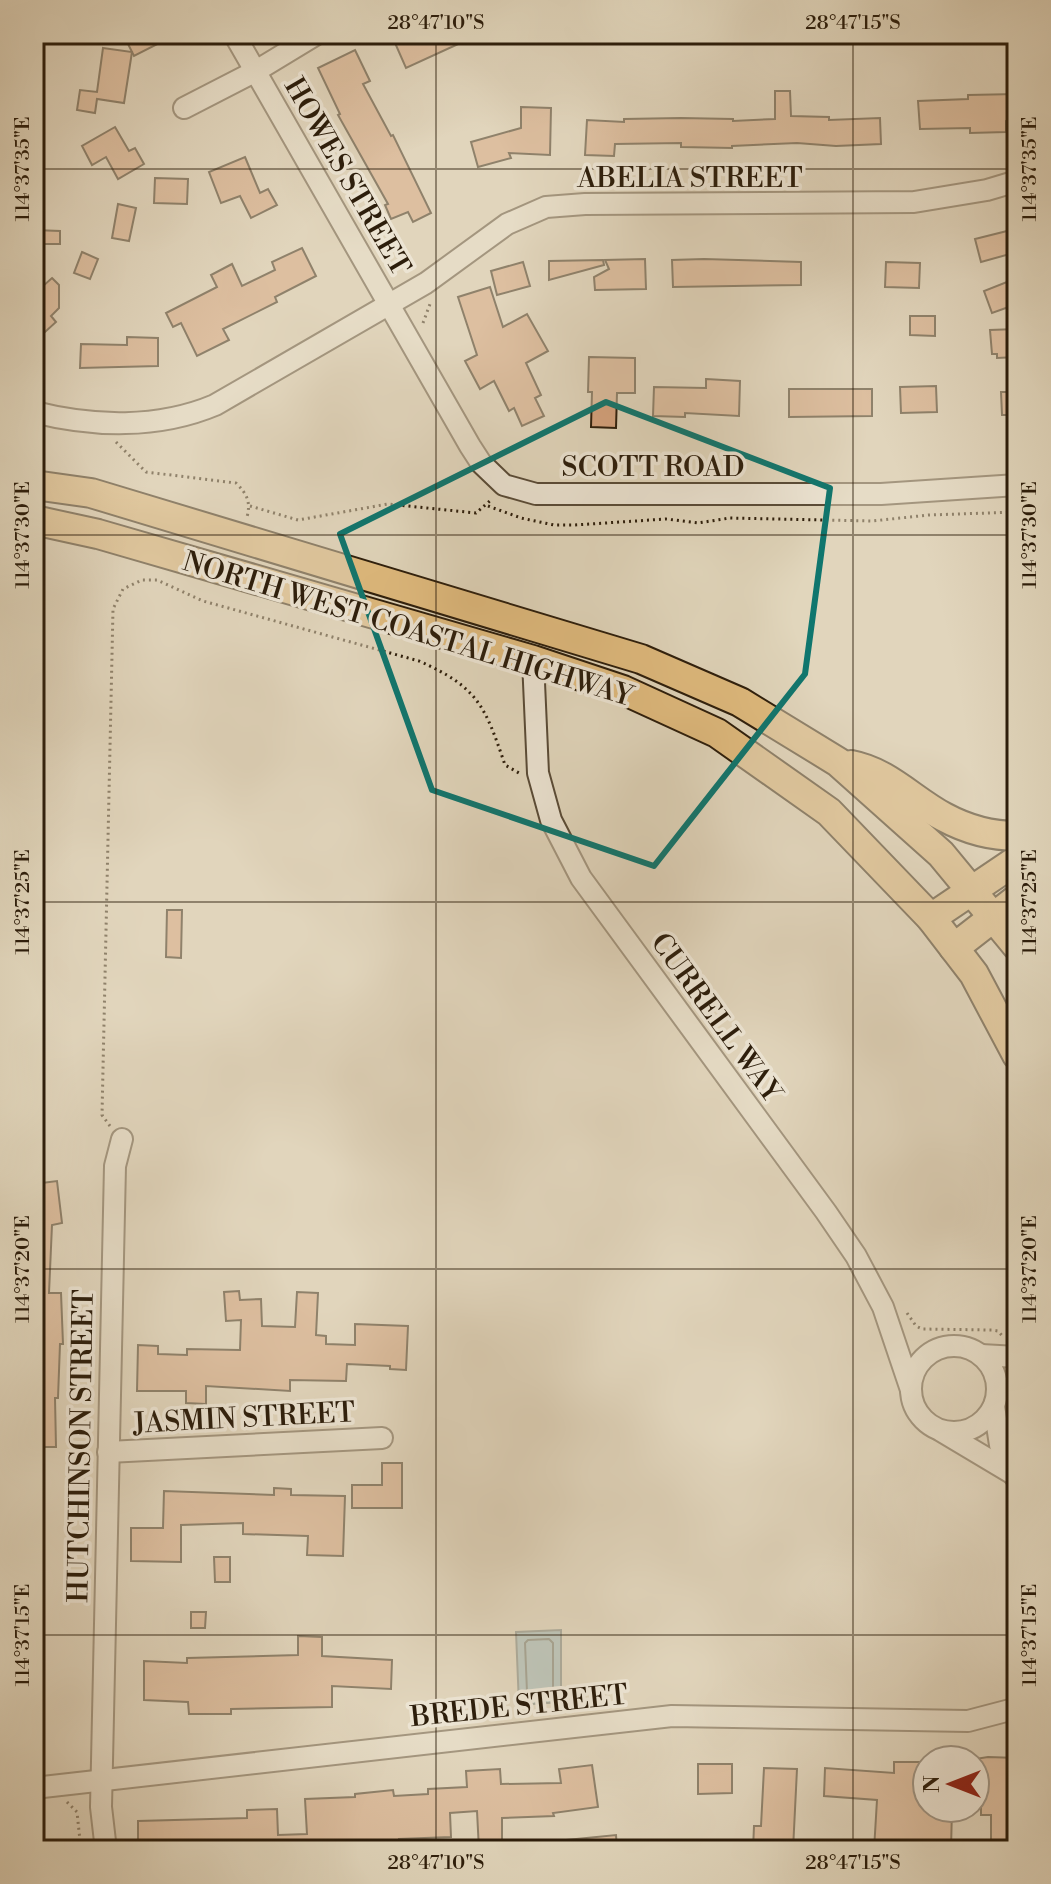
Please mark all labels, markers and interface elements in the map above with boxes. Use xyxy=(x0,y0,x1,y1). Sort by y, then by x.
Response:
text: 28°47'10"S xyxy=(387,11,485,36)
text: 28°47'15"S xyxy=(805,11,901,36)
street label: HOWES STREET xyxy=(276,72,418,282)
text: 114°37'35"E xyxy=(11,116,36,222)
text: 114°37'35"E xyxy=(1018,116,1043,222)
street label: ABELIA STREET xyxy=(576,161,803,196)
street label: SCOTT ROAD xyxy=(562,450,744,485)
text: 114°37'30"E xyxy=(11,481,36,589)
text: 114°37'30"E xyxy=(1018,481,1043,589)
street label: NORTH WEST COASTAL HIGHWAY xyxy=(178,544,638,715)
text: 114°37'25"E xyxy=(11,849,36,955)
text: 114°37'25"E xyxy=(1018,849,1043,955)
street label: CURRELL WAY xyxy=(643,926,790,1111)
text: 114°37'20"E xyxy=(11,1215,36,1323)
text: 114°37'20"E xyxy=(1018,1215,1043,1323)
street label: HUTCHINSON STREET xyxy=(61,1289,102,1603)
street label: JASMIN STREET xyxy=(131,1395,356,1442)
text: 114°37'15"E xyxy=(11,1584,36,1686)
text: 114°37'15"E xyxy=(1018,1584,1043,1686)
street label: BREDE STREET xyxy=(408,1678,629,1735)
north arrow xyxy=(911,1744,991,1824)
text: N xyxy=(919,1775,946,1793)
text: 28°47'10"S xyxy=(387,1851,485,1876)
text: 28°47'15"S xyxy=(805,1851,901,1876)

